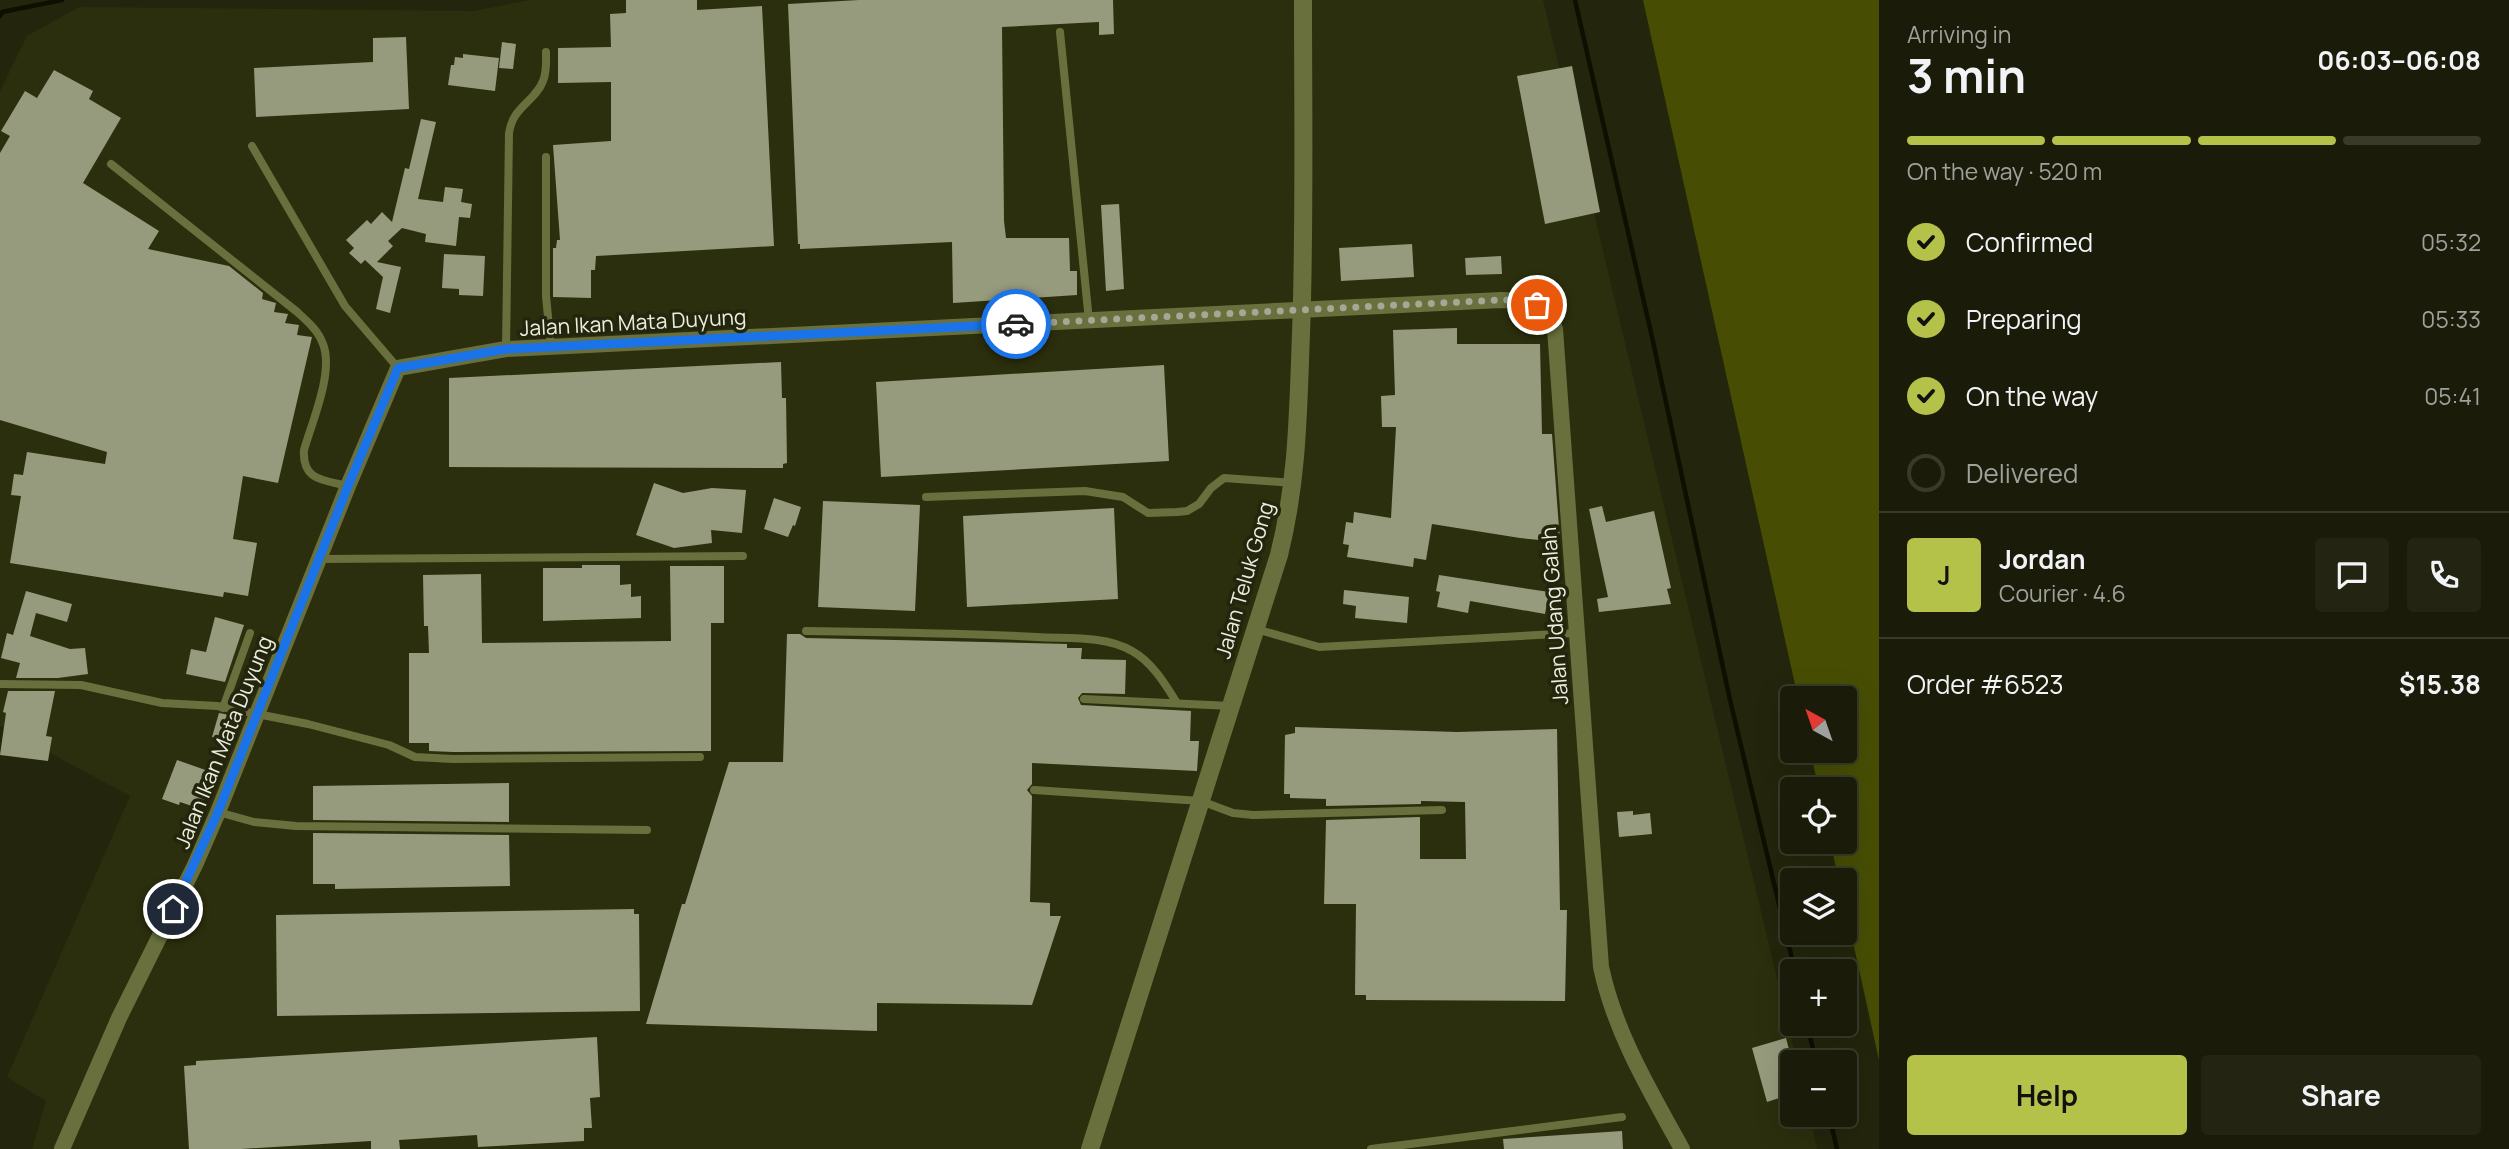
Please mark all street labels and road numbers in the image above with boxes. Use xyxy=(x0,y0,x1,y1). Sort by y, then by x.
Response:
street label: Jalan Ikan Mata Duyung xyxy=(519,302,747,342)
street label: Jalan Teluk Gong xyxy=(1208,498,1280,662)
street label: Jalan Udang Galah xyxy=(1534,526,1574,706)
street label: Jalan Ikan Mata Duyung xyxy=(168,632,278,852)

